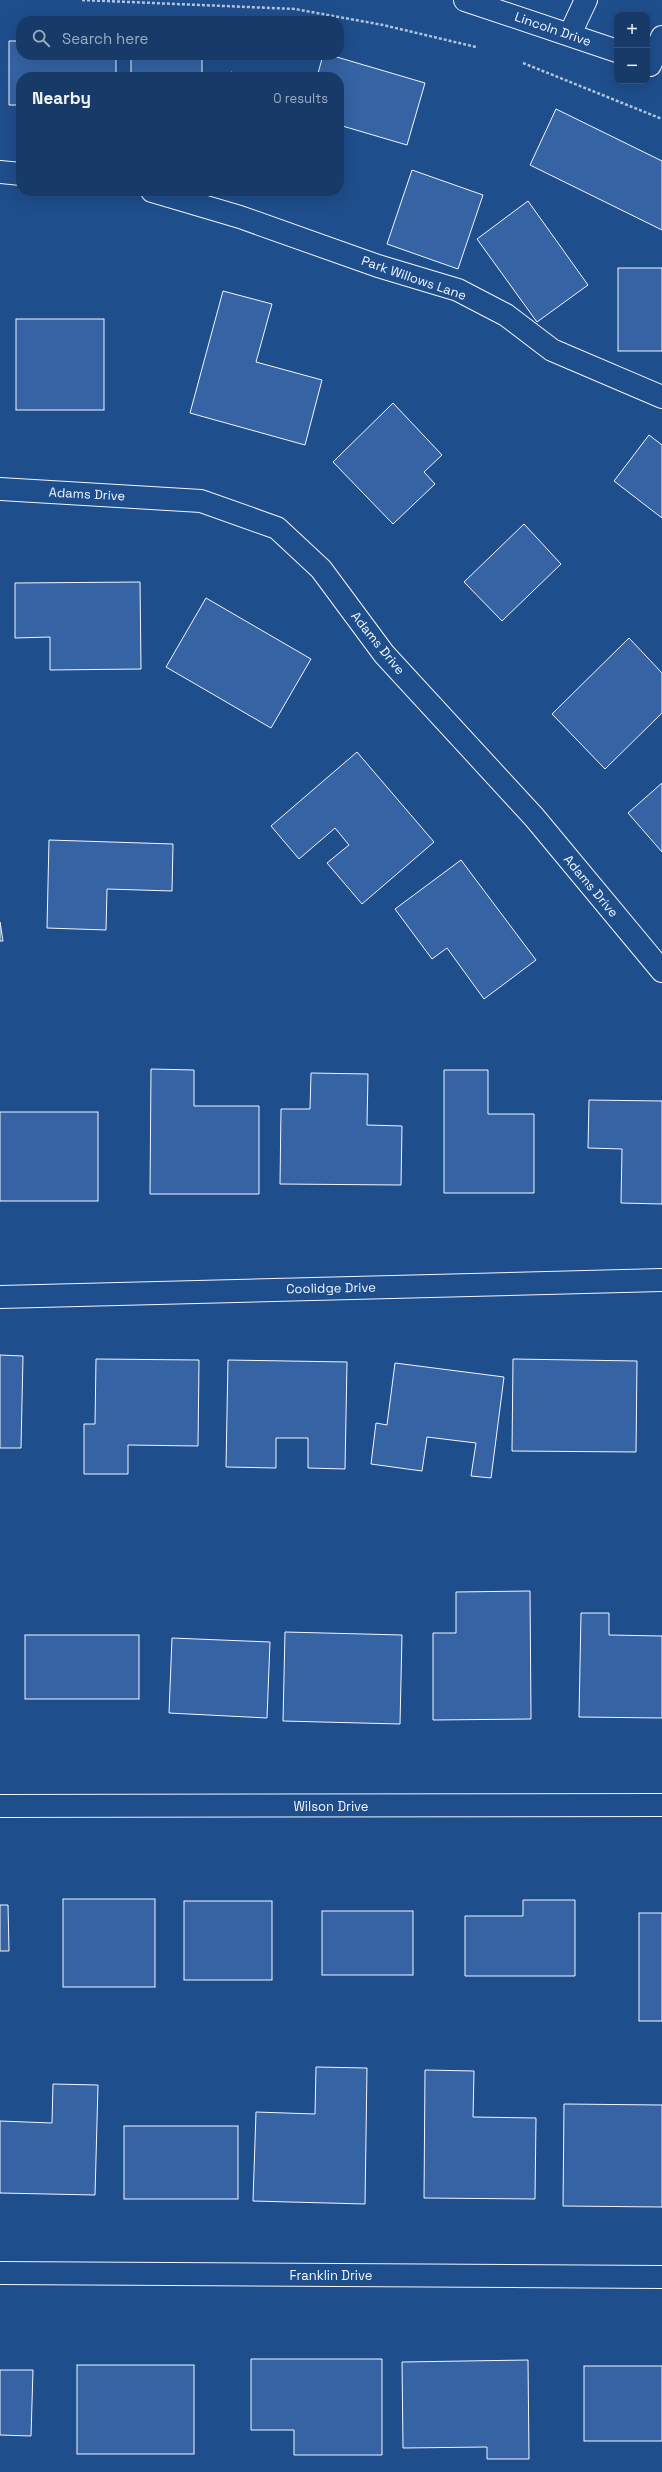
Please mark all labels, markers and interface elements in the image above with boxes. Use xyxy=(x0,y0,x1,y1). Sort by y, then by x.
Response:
street label: Lincoln Drive xyxy=(513,8,593,50)
map controls xyxy=(614,12,650,84)
button: + xyxy=(614,12,650,48)
search box xyxy=(16,16,344,60)
icon: search xyxy=(30,27,52,49)
text: Search here xyxy=(62,29,148,48)
button: − xyxy=(614,48,650,84)
text: Nearby xyxy=(32,87,91,109)
text: 0 results xyxy=(273,90,328,107)
street label: Park Willows Lane xyxy=(359,252,469,304)
street label: Adams Drive xyxy=(48,484,126,504)
street label: Adams Drive xyxy=(347,608,409,678)
street label: Adams Drive xyxy=(560,851,622,921)
street label: Coolidge Drive xyxy=(286,1279,376,1297)
street label: Wilson Drive xyxy=(293,1798,369,1815)
street label: Franklin Drive xyxy=(290,2267,372,2284)

